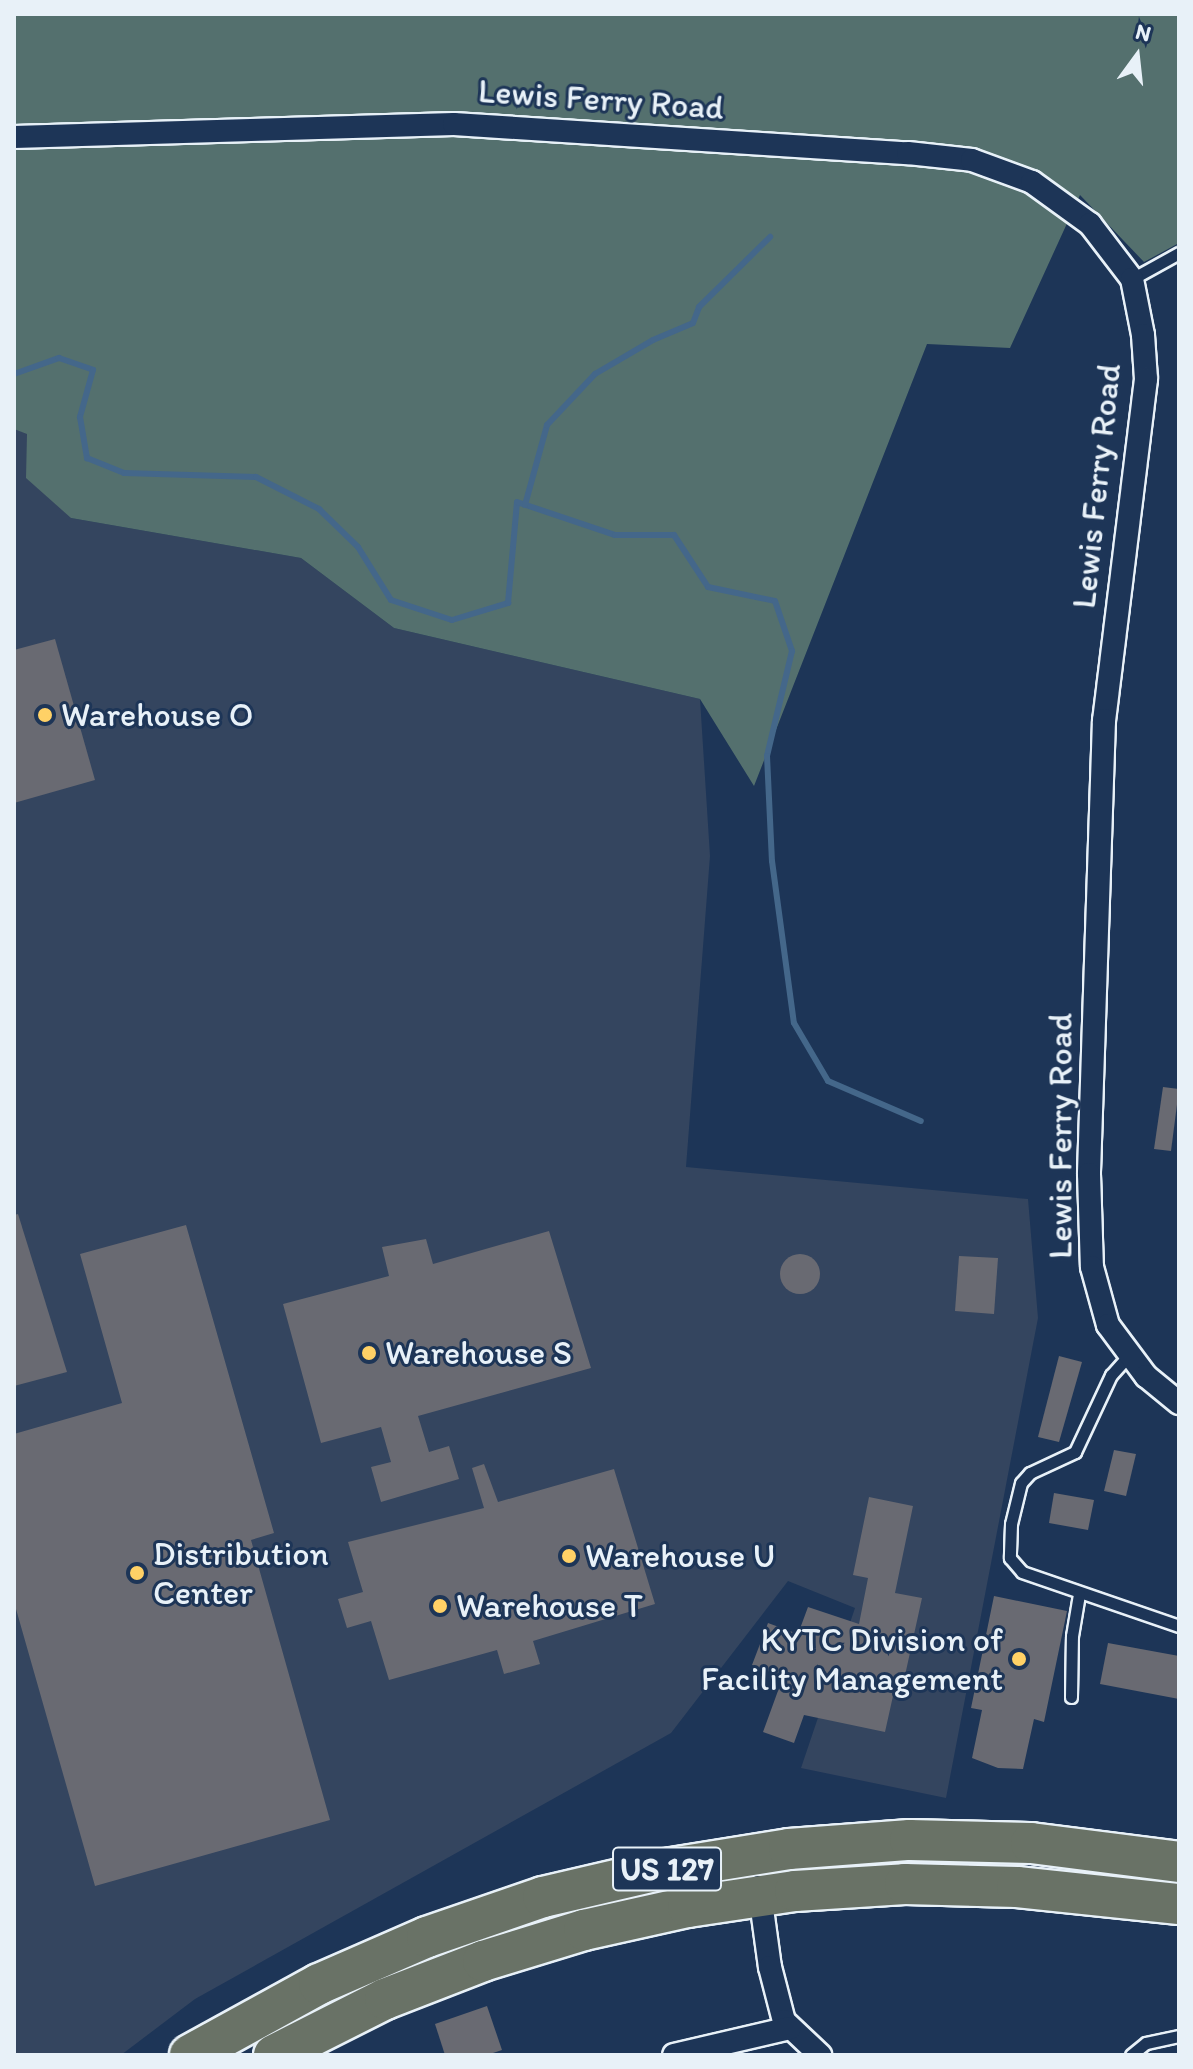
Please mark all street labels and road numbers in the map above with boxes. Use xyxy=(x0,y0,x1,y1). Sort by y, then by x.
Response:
street label: Lewis Ferry Road xyxy=(478,70,724,128)
street label: Lewis Ferry Road xyxy=(1063,363,1129,609)
street label: Lewis Ferry Road xyxy=(1040,1014,1080,1258)
road number: US 127 xyxy=(611,1841,723,1897)

